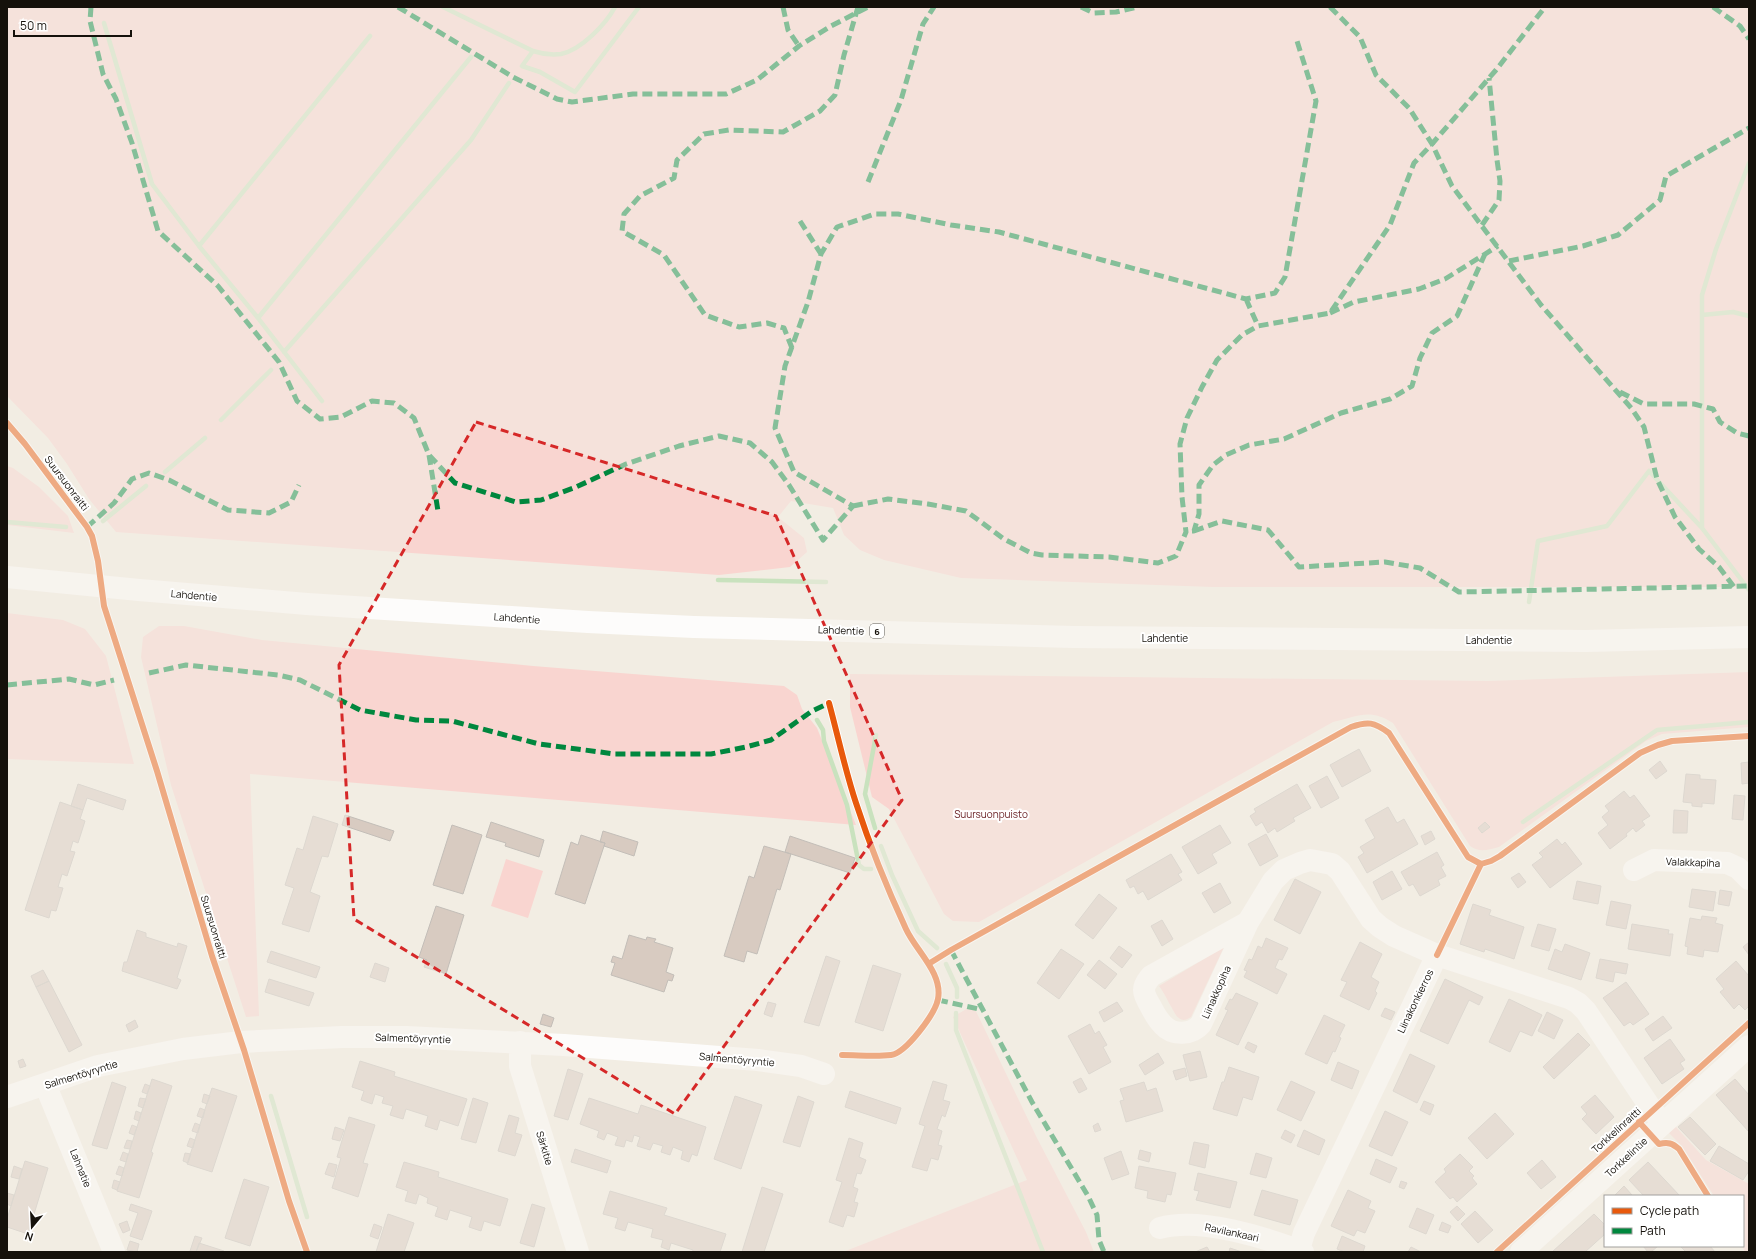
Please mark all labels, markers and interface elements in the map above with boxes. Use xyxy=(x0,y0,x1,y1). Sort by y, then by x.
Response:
scale bar xyxy=(14,12,131,38)
text: 50 m xyxy=(20,17,47,34)
street label: Suursuonraitti xyxy=(42,453,92,513)
street label: Lahdentie xyxy=(170,586,218,604)
street label: Lahdentie xyxy=(493,609,541,627)
street label: Lahdentie xyxy=(818,622,865,638)
road number: 6 xyxy=(870,624,884,638)
street label: Lahdentie xyxy=(1142,631,1188,645)
street label: Lahdentie xyxy=(1466,633,1512,647)
park label: Suursuonpuisto xyxy=(954,807,1028,821)
street label: Valakkapiha xyxy=(1666,854,1720,870)
street label: Suursuonraitti xyxy=(198,894,230,960)
street label: Liinakkopiha xyxy=(1198,963,1234,1021)
street label: Liinakonkierros xyxy=(1394,967,1436,1035)
street label: Salmentöyryntie xyxy=(375,1030,451,1046)
street label: Salmentöyryntie xyxy=(699,1049,776,1069)
street label: Salmentöyryntie xyxy=(43,1056,119,1092)
street label: Torkkelinraitti xyxy=(1588,1104,1644,1156)
street label: Särkitie xyxy=(533,1129,557,1167)
street label: Torkkelintie xyxy=(1602,1134,1650,1180)
street label: Lahnatie xyxy=(67,1147,95,1189)
legend xyxy=(1604,1195,1744,1247)
text: Cycle path xyxy=(1640,1202,1699,1219)
north arrow xyxy=(12,1207,52,1247)
street label: Ravilankaari xyxy=(1204,1219,1260,1245)
text: Path xyxy=(1640,1222,1666,1239)
text: N xyxy=(23,1229,35,1245)

